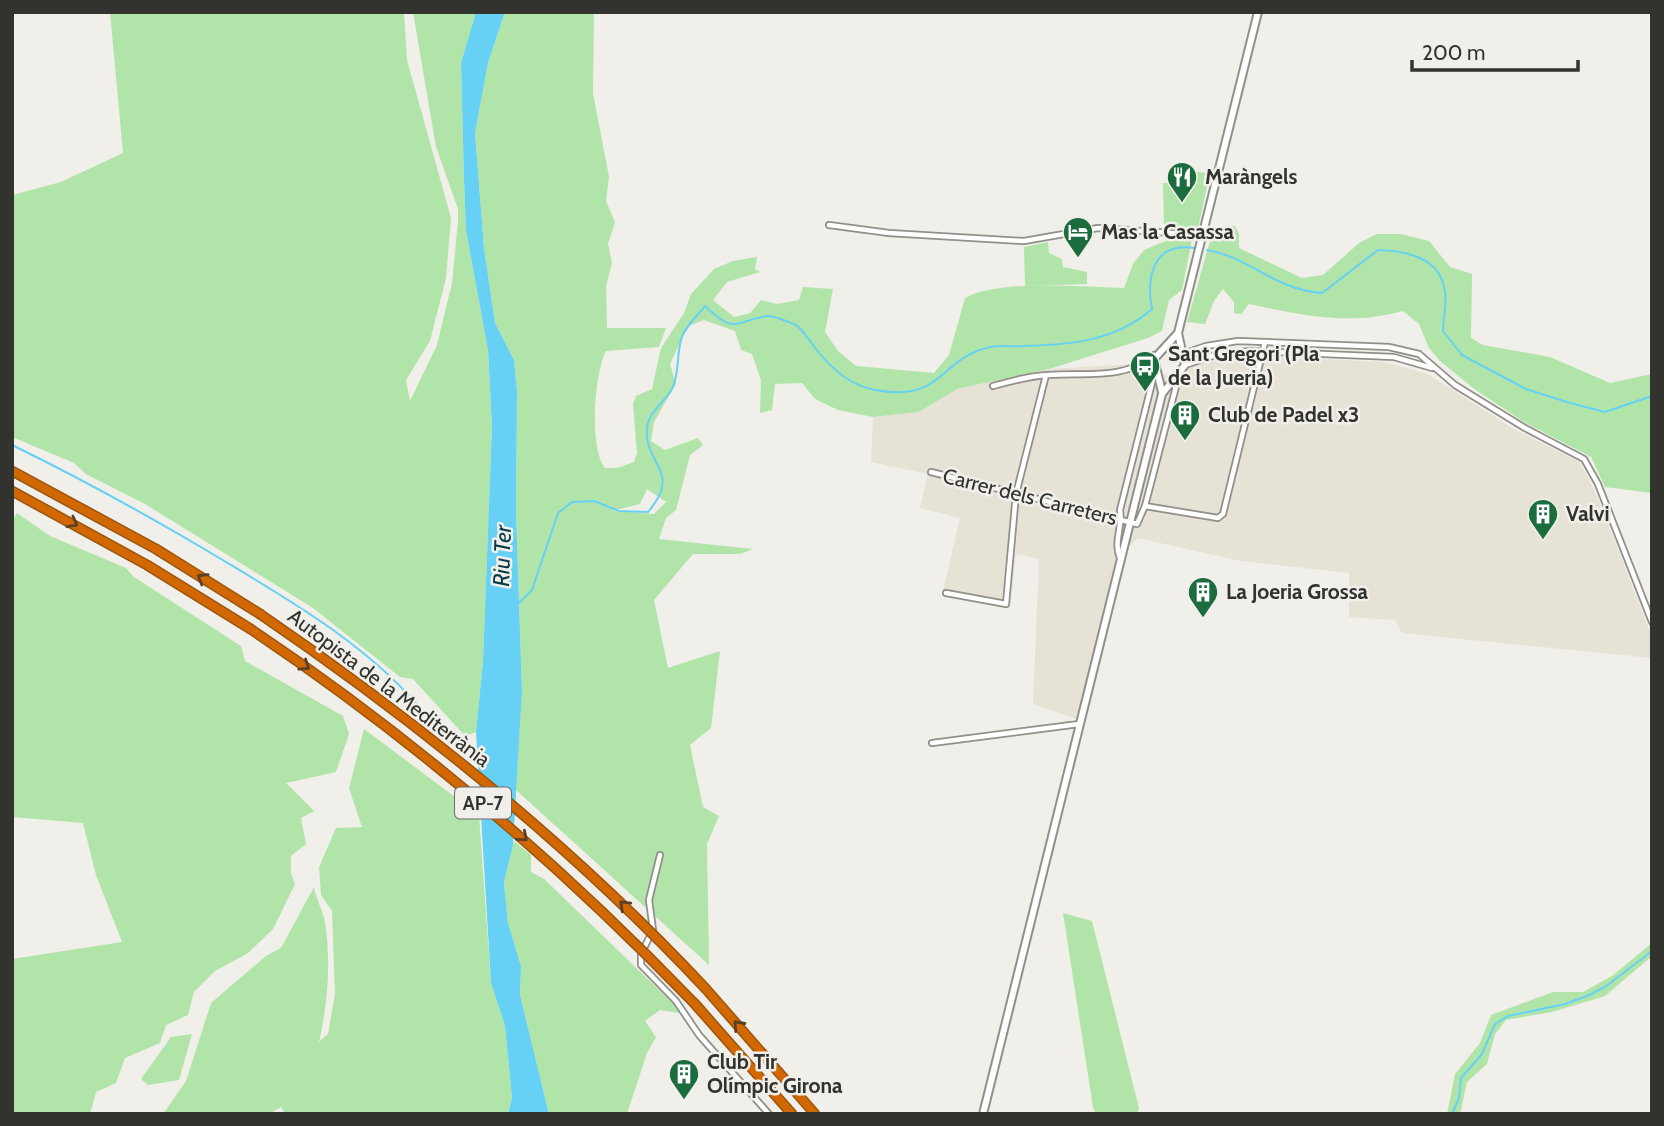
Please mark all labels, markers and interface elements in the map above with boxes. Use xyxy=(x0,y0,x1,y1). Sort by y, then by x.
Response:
scale bar xyxy=(1412,28,1578,72)
text: 200 m xyxy=(1422,40,1485,65)
restaurant icon: Maràngels xyxy=(1165,160,1199,204)
place label: Maràngels xyxy=(1205,164,1297,189)
hotel icon: Mas la Casassa xyxy=(1061,215,1095,259)
place label: Mas la Casassa xyxy=(1101,219,1234,244)
place label: Sant Gregori (Pla de la Jueria) xyxy=(1168,341,1320,390)
bus stop icon: Sant Gregori (Pla de la Jueria) xyxy=(1128,349,1162,393)
building icon: Club de Padel x3 xyxy=(1168,398,1202,442)
place label: Club de Padel x3 xyxy=(1208,402,1359,427)
street label: Carrer dels Carreters xyxy=(940,463,1120,530)
building icon: Valvi xyxy=(1526,497,1560,541)
place label: Valvi xyxy=(1566,501,1610,526)
one-way arrow xyxy=(65,515,78,528)
water label: Riu Ter xyxy=(487,524,517,587)
one-way arrow xyxy=(197,573,210,586)
building icon: La Joeria Grossa xyxy=(1186,575,1220,619)
place label: La Joeria Grossa xyxy=(1226,579,1369,604)
street label: Autopista de la Mediterrània xyxy=(283,603,495,772)
one-way arrow xyxy=(297,658,310,670)
road number: AP-7 xyxy=(455,788,511,818)
one-way arrow xyxy=(514,829,527,841)
one-way arrow xyxy=(619,901,632,914)
one-way arrow xyxy=(734,1020,746,1033)
place label: Club Tir Olímpic Girona xyxy=(707,1049,843,1098)
building icon: Club Tir Olímpic Girona xyxy=(667,1057,701,1101)

